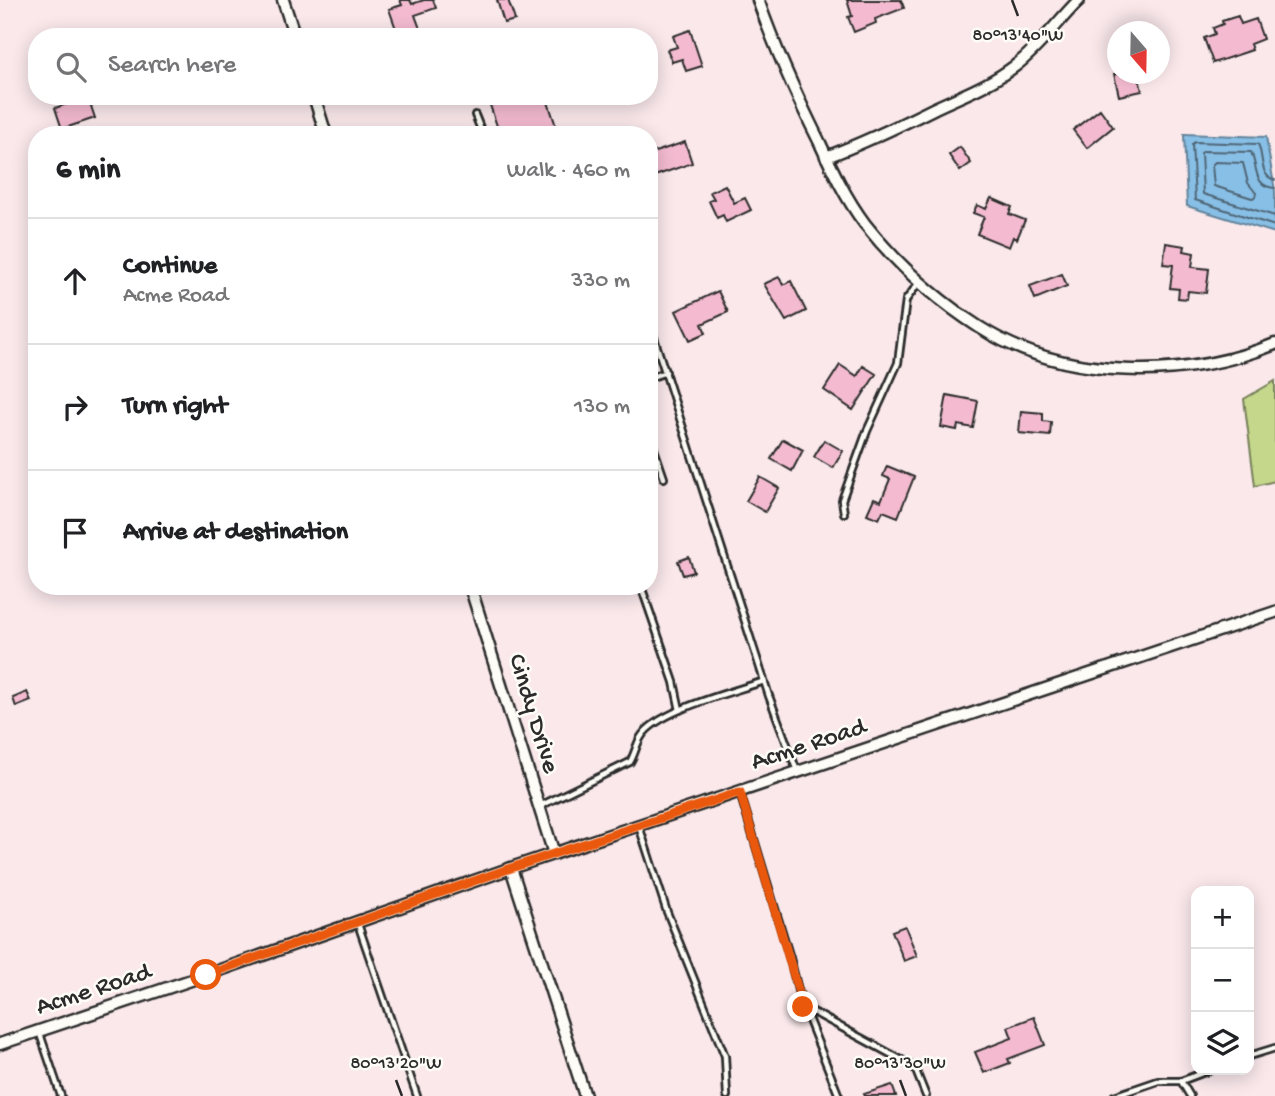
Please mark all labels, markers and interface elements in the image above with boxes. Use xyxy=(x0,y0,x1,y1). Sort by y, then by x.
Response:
north arrow xyxy=(1107,21,1170,84)
text: 80°13'40"W xyxy=(973,26,1063,47)
search box xyxy=(28,28,658,105)
icon: search xyxy=(52,48,90,86)
text: Search here xyxy=(108,51,236,82)
text: 6 min xyxy=(56,154,120,189)
text: Walk · 460 m xyxy=(507,158,630,185)
text: Continue xyxy=(123,252,217,283)
icon: ahead xyxy=(56,262,94,300)
text: 330 m xyxy=(571,268,630,295)
text: Acme Road xyxy=(123,283,228,310)
icon: right xyxy=(56,388,94,426)
text: Turn right xyxy=(123,392,227,423)
text: 130 m xyxy=(574,394,630,421)
icon: arrive xyxy=(56,514,94,552)
text: Arrive at destination xyxy=(123,518,348,549)
street label: Cindy Drive xyxy=(499,651,565,778)
street label: Acme Road xyxy=(748,712,872,779)
map controls xyxy=(1191,886,1254,1075)
button: + xyxy=(1191,886,1254,949)
button: − xyxy=(1191,949,1254,1012)
street label: Acme Road xyxy=(33,957,157,1024)
route start xyxy=(190,959,221,990)
route end xyxy=(787,991,818,1022)
button: layers xyxy=(1191,1012,1254,1075)
text: 80°13'20"W xyxy=(350,1054,442,1075)
text: 80°13'30"W xyxy=(854,1054,946,1075)

